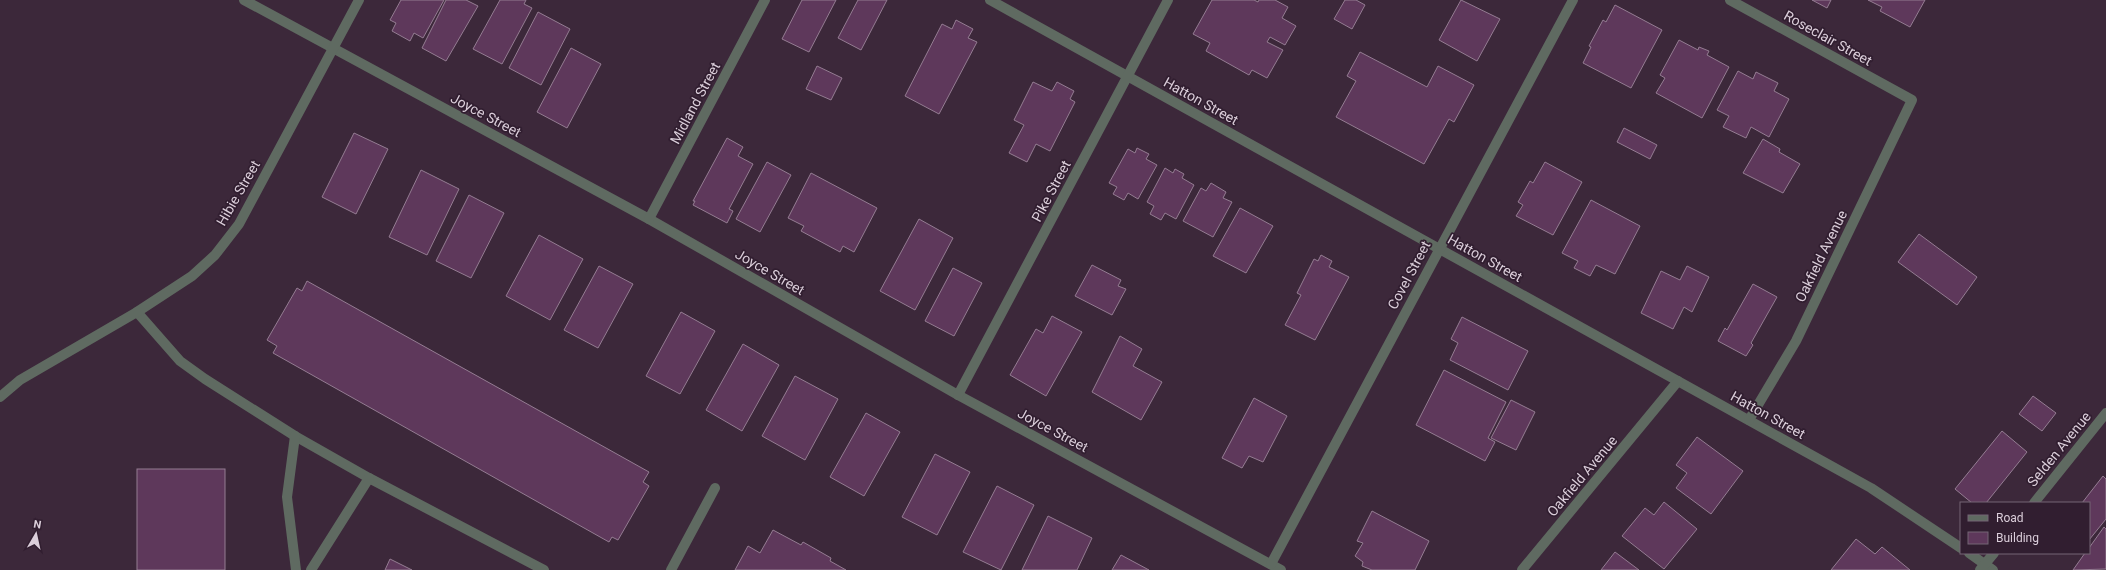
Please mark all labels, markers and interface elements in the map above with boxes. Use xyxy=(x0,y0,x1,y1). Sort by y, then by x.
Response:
street label: Roseclair Street xyxy=(1781,7,1875,69)
street label: Midland Street xyxy=(667,59,724,147)
street label: Hatton Street xyxy=(1161,74,1241,128)
street label: Joyce Street xyxy=(448,90,524,140)
street label: Hibie Street xyxy=(213,157,263,228)
street label: Pike Street xyxy=(1028,157,1074,224)
street label: Oakfield Avenue xyxy=(1792,208,1850,304)
street label: Hatton Street xyxy=(1445,231,1525,285)
street label: Covel Street xyxy=(1384,238,1434,312)
street label: Joyce Street xyxy=(733,246,808,298)
street label: Hatton Street xyxy=(1728,388,1808,442)
street label: Joyce Street xyxy=(1015,405,1091,455)
street label: Selden Avenue xyxy=(2024,408,2094,490)
street label: Oakfield Avenue xyxy=(1544,433,1620,519)
legend xyxy=(1960,502,2090,554)
text: Road xyxy=(1996,511,2024,525)
north arrow xyxy=(16,514,56,554)
text: N xyxy=(33,518,43,532)
text: Building xyxy=(1996,531,2039,545)

